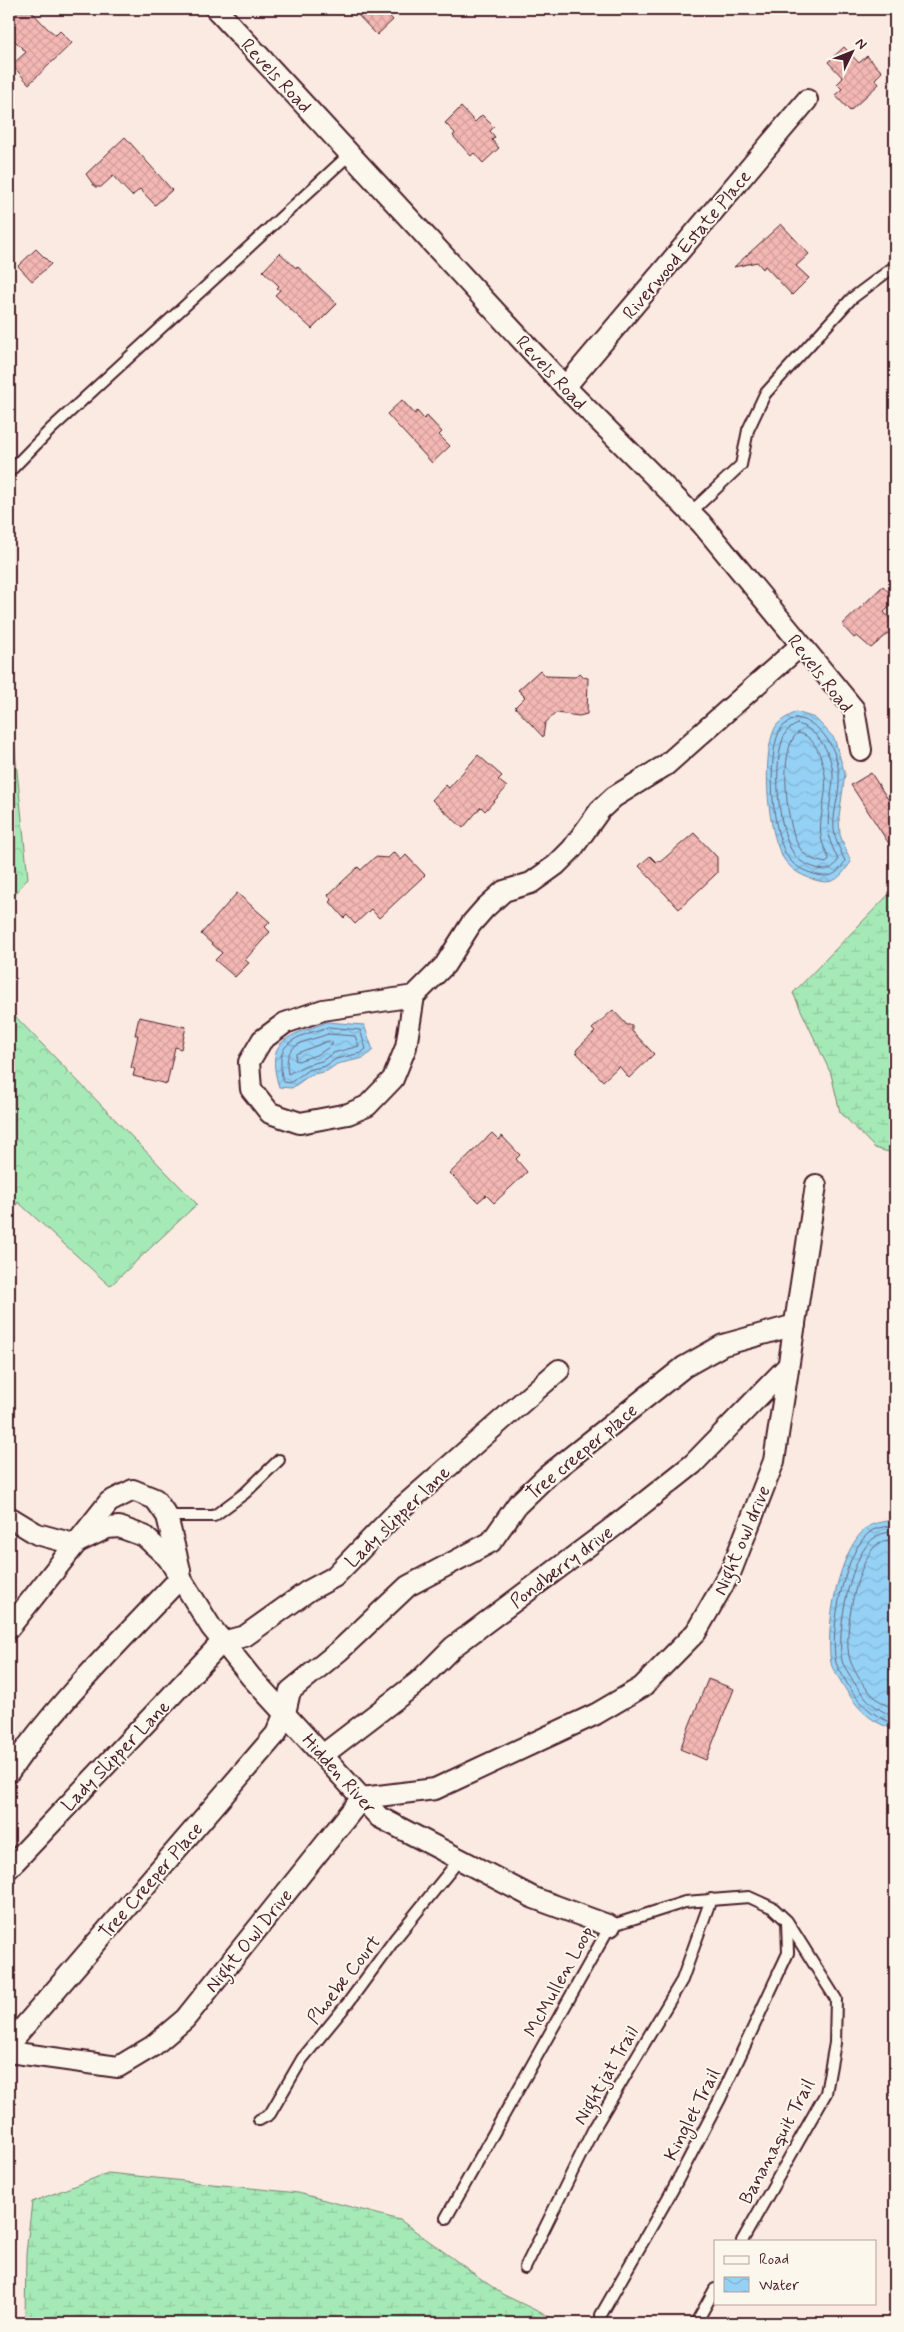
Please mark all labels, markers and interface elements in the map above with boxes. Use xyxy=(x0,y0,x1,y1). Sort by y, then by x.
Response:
north arrow xyxy=(826,28,876,78)
street label: Revels Road xyxy=(235,33,317,119)
text: N xyxy=(851,34,871,53)
street label: Riverwood Estate Place xyxy=(617,165,757,325)
street label: Revels Road xyxy=(510,330,592,416)
street label: Revels Road xyxy=(781,629,858,718)
street label: Tree creeper place xyxy=(521,1398,643,1506)
street label: Lady slipper lane xyxy=(340,1460,456,1574)
street label: Night owl drive xyxy=(708,1482,779,1600)
street label: Pondberry drive xyxy=(505,1520,619,1614)
street label: Lady Slipper Lane xyxy=(56,1695,176,1817)
street label: Hidden River xyxy=(296,1728,382,1820)
street label: Tree Creeper Place xyxy=(93,1817,209,1945)
street label: Night Owl Drive xyxy=(200,1884,301,2000)
street label: McMullen Loop xyxy=(518,1922,600,2042)
street label: Phoebe Court xyxy=(302,1930,387,2030)
street label: Nightjat Trail xyxy=(568,2022,647,2131)
street label: Kinglet Trail xyxy=(658,2064,728,2166)
street label: Bananaquit Trail xyxy=(734,2074,821,2209)
legend xyxy=(714,2240,876,2304)
text: Road xyxy=(759,2250,789,2270)
text: Water xyxy=(759,2276,799,2296)

